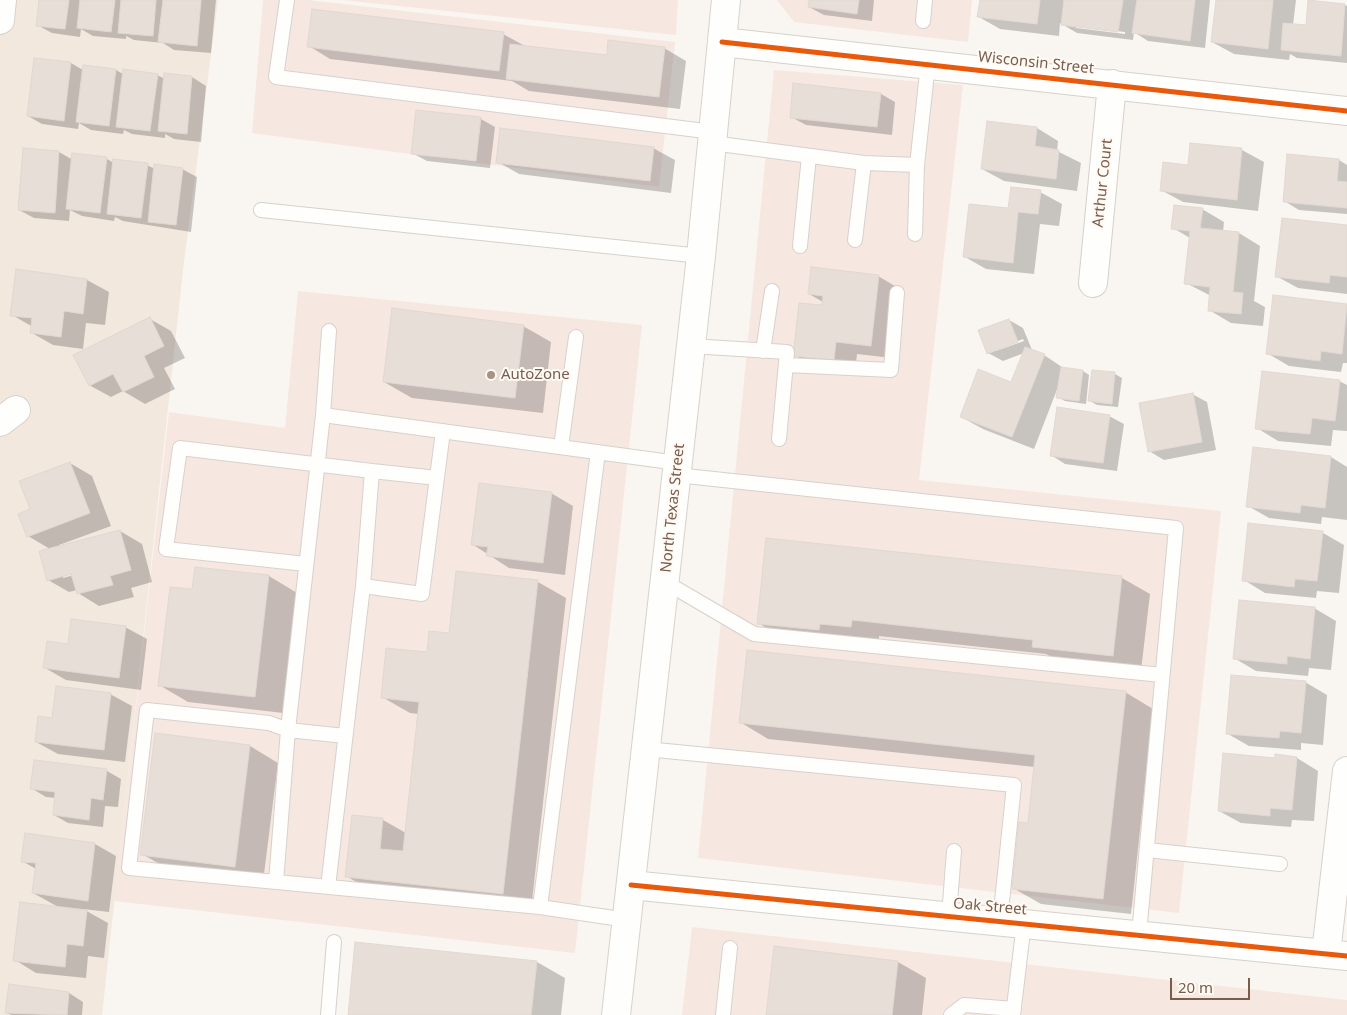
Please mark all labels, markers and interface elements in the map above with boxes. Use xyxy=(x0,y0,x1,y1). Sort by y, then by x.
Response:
street label: Wisconsin Street xyxy=(977,48,1095,78)
street label: Arthur Court xyxy=(1089,138,1117,228)
place label: AutoZone xyxy=(501,366,570,384)
marker: AutoZone xyxy=(485,369,497,381)
street label: North Texas Street xyxy=(657,442,689,574)
street label: Oak Street xyxy=(952,895,1028,919)
scale bar xyxy=(1172,968,1252,1000)
text: 20 m xyxy=(1178,977,1213,997)

